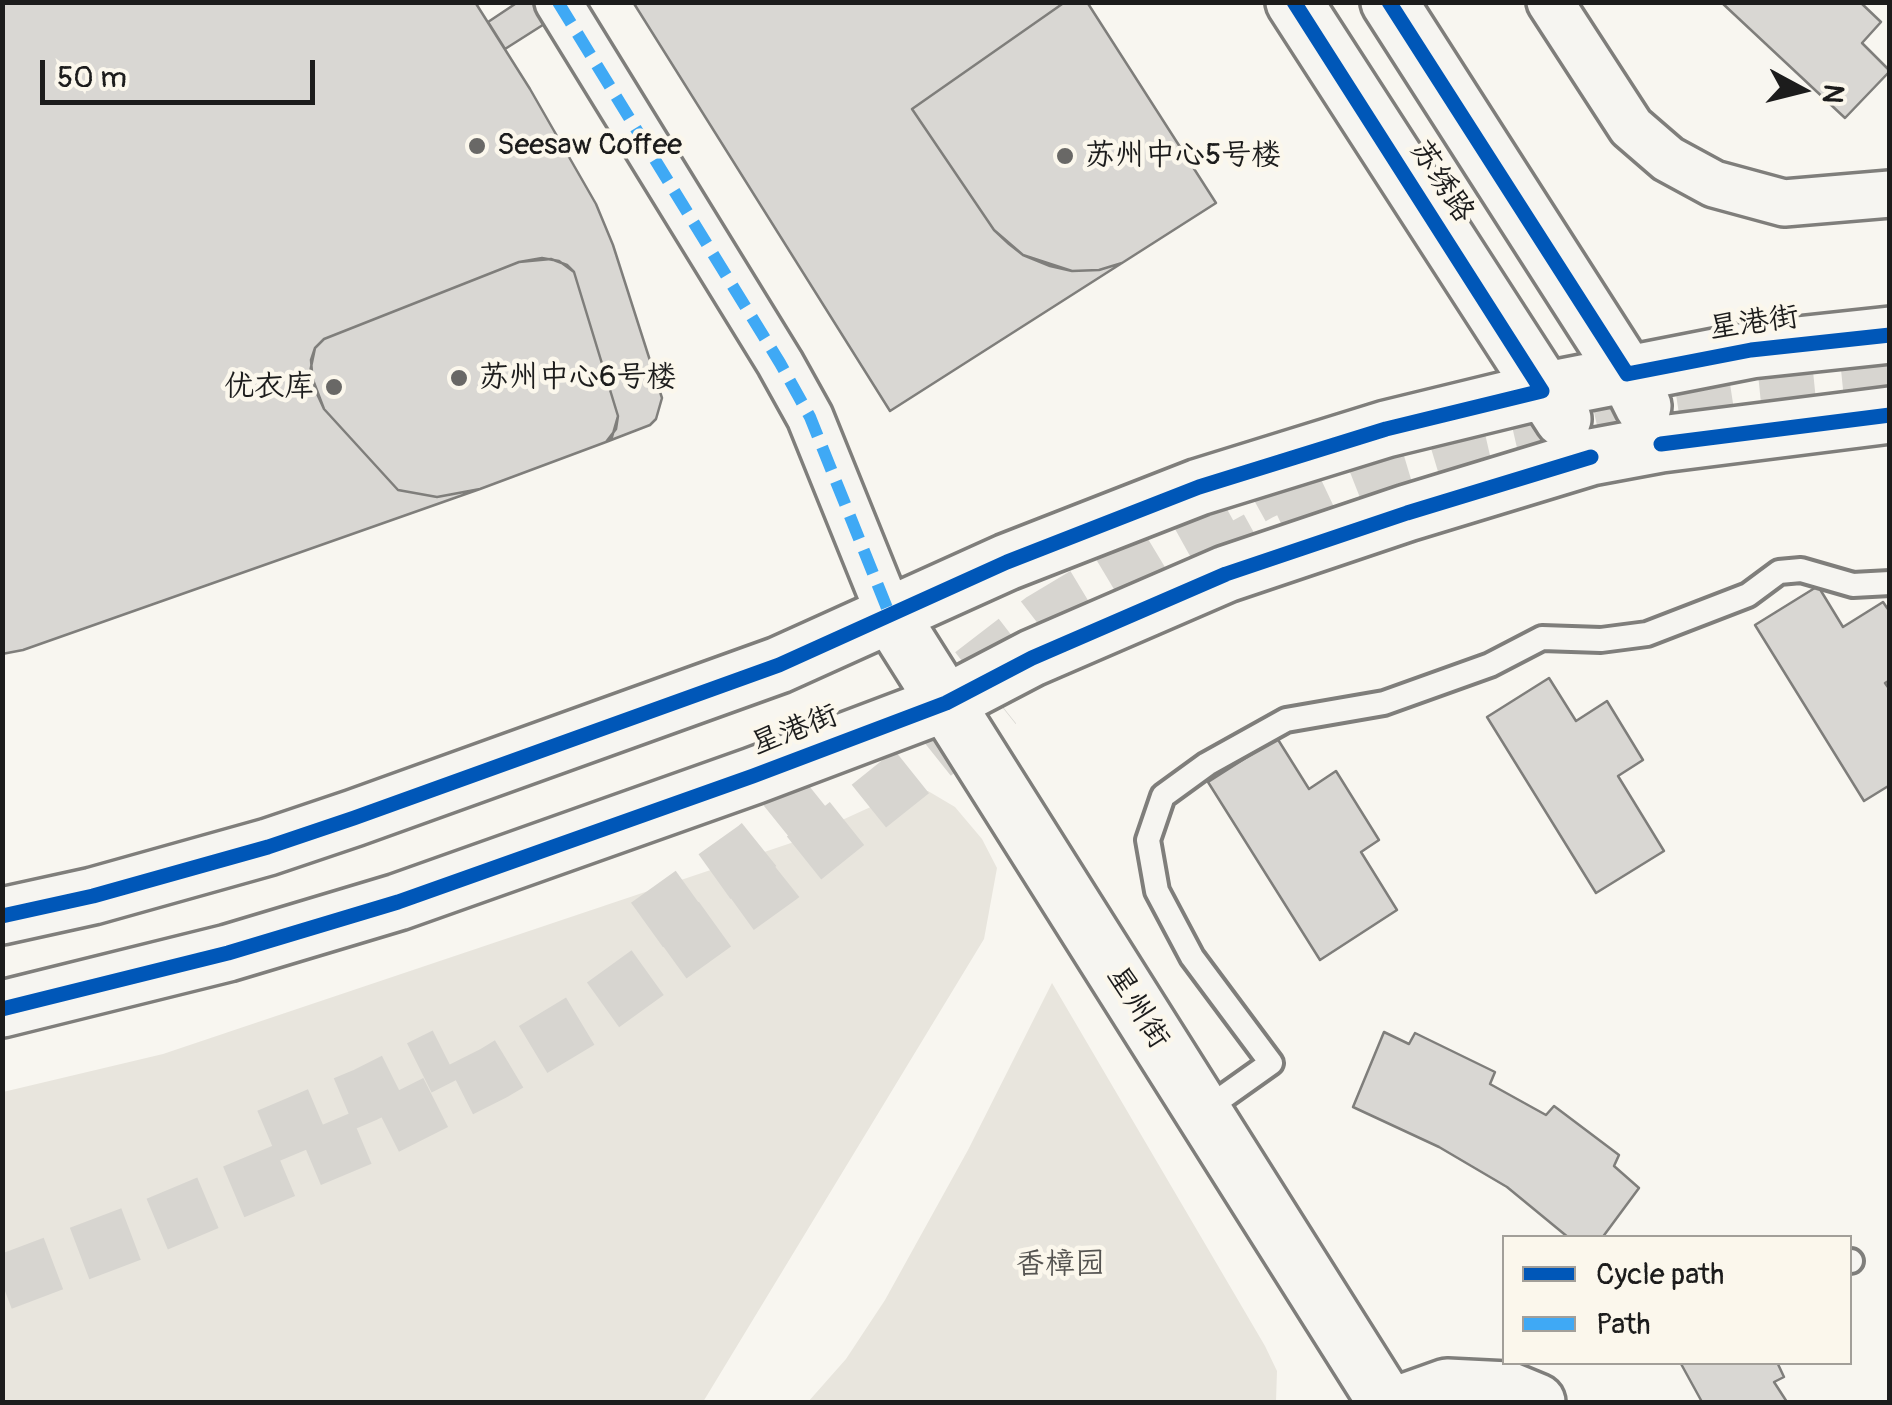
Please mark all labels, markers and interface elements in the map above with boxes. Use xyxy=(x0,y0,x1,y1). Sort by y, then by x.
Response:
scale bar xyxy=(45,40,320,102)
north arrow xyxy=(1752,40,1852,140)
text: 50 m xyxy=(57,59,127,96)
text: N xyxy=(1814,82,1851,105)
place label: Seesaw Coffee xyxy=(497,128,682,164)
street label: 苏绣路 xyxy=(1401,134,1481,230)
marker: Seesaw Coffee xyxy=(466,135,488,157)
place label: 苏州中心5号楼 xyxy=(1085,138,1281,174)
marker: 苏州中心5号楼 xyxy=(1054,145,1076,167)
street label: 星港街 xyxy=(1707,300,1801,348)
place label: 苏州中心6号楼 xyxy=(479,360,676,396)
marker: 苏州中心6号楼 xyxy=(448,367,470,389)
place label: 优衣库 xyxy=(224,369,314,405)
marker: 优衣库 xyxy=(323,376,345,398)
street label: 星港街 xyxy=(747,698,843,764)
street label: 星州街 xyxy=(1098,960,1176,1056)
legend xyxy=(1502,1235,1852,1365)
park label: 香樟园 xyxy=(1015,1247,1105,1283)
text: Cycle path xyxy=(1596,1256,1724,1293)
text: Path xyxy=(1596,1306,1651,1343)

